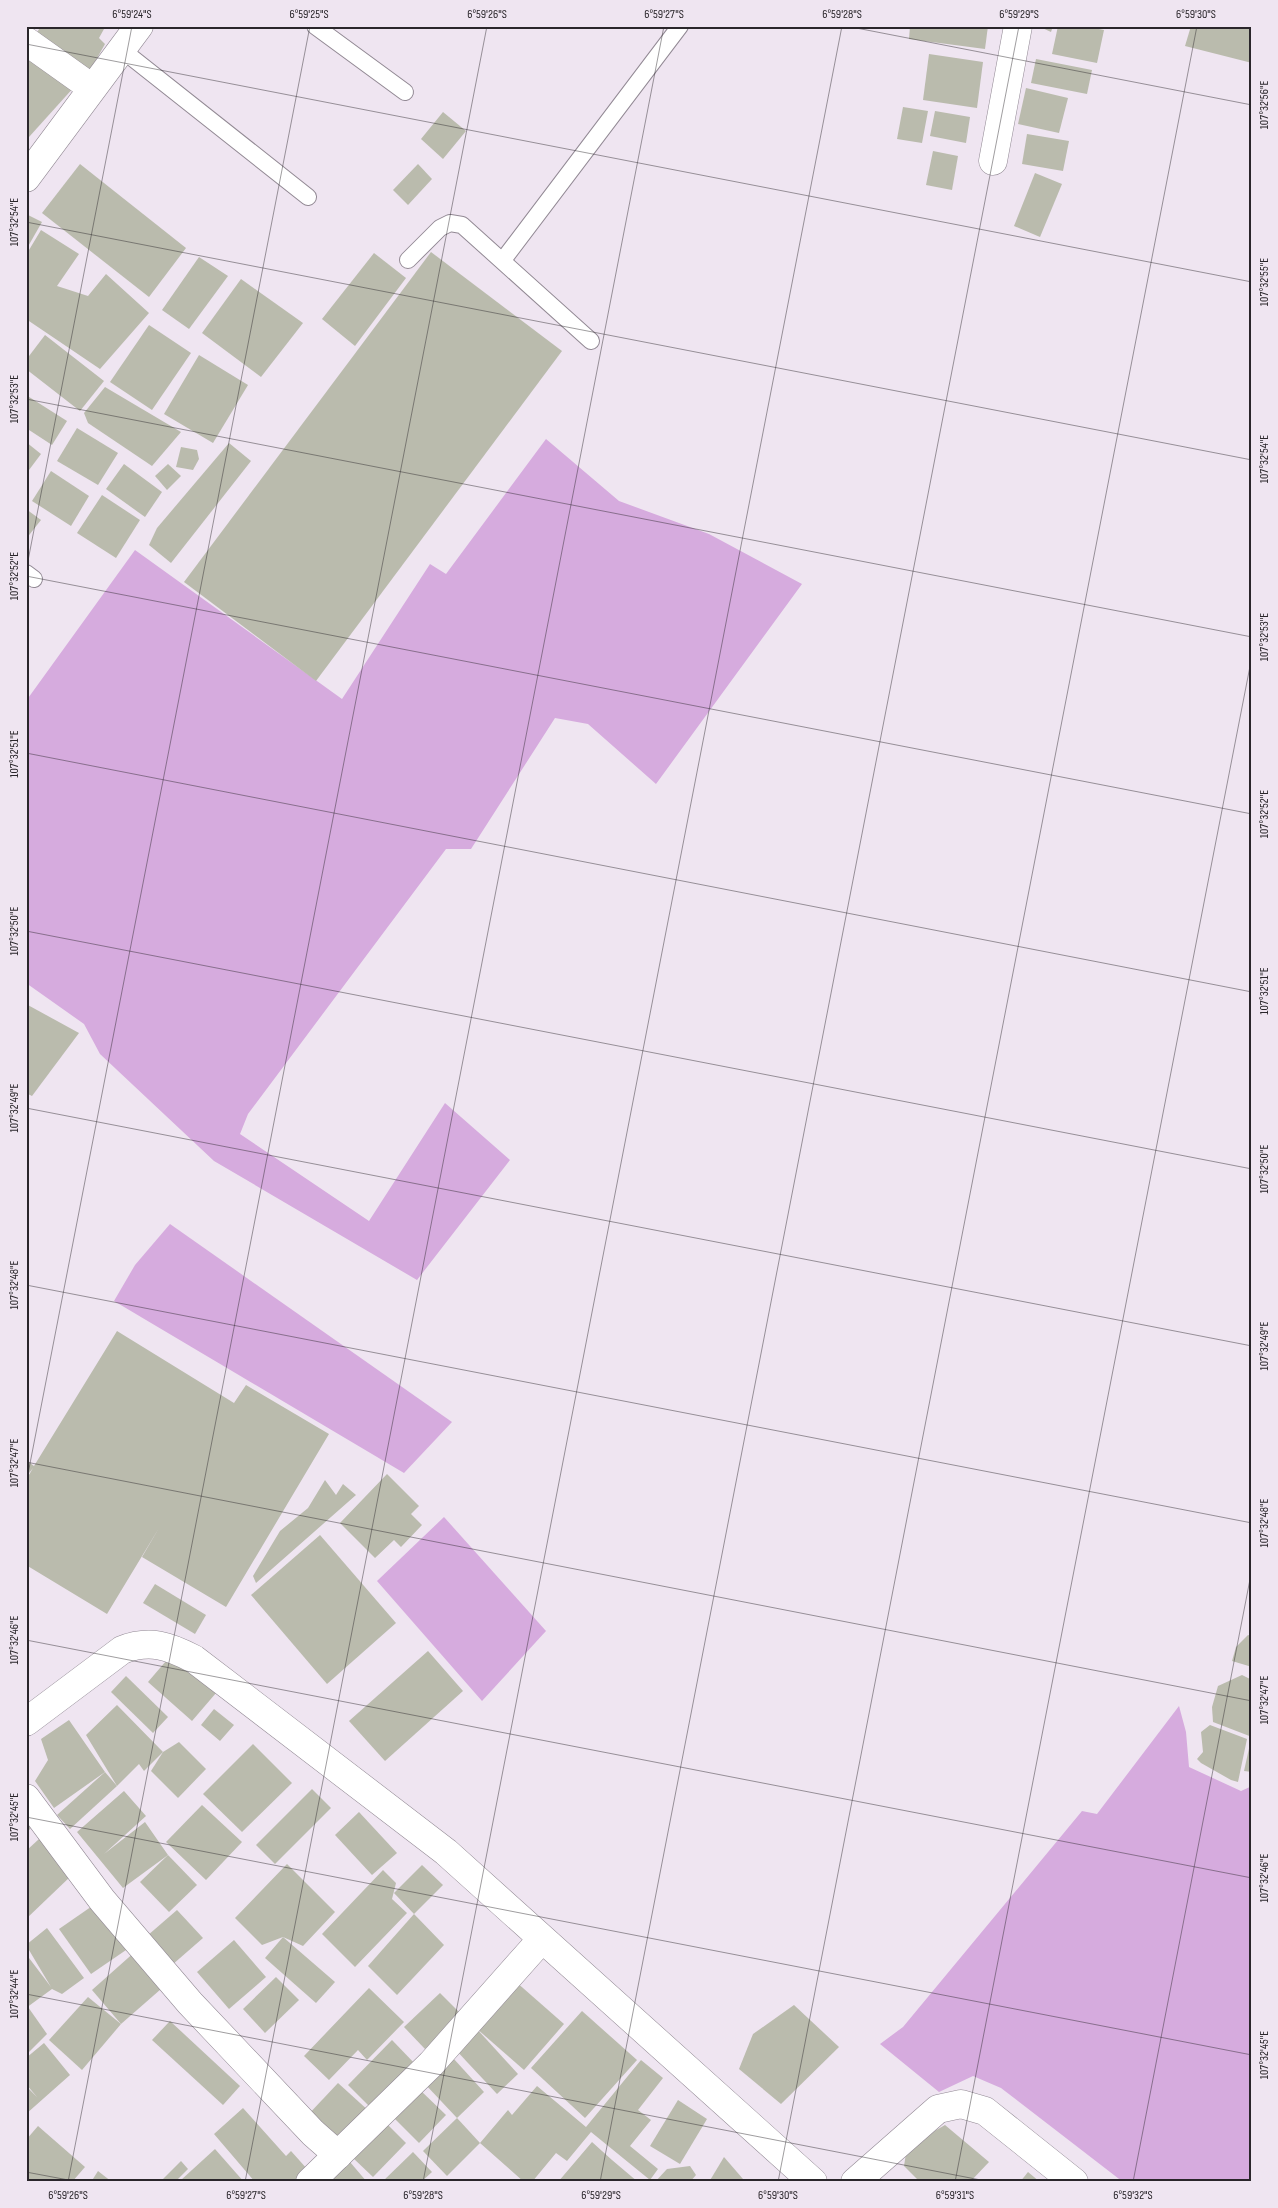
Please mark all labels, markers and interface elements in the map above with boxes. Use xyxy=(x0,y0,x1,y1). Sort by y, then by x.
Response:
text: 6°59'24"S xyxy=(112,7,152,22)
text: 6°59'25"S xyxy=(289,7,329,22)
text: 6°59'26"S xyxy=(467,7,507,22)
text: 6°59'27"S xyxy=(644,7,684,22)
text: 6°59'28"S xyxy=(822,7,862,22)
text: 6°59'29"S xyxy=(999,7,1039,22)
text: 6°59'30"S xyxy=(1176,7,1216,22)
text: 107°32'56"E xyxy=(1257,81,1272,129)
text: 107°32'54"E xyxy=(7,198,22,246)
text: 107°32'55"E xyxy=(1257,258,1272,306)
text: 107°32'53"E xyxy=(7,375,22,423)
text: 107°32'54"E xyxy=(1257,435,1272,483)
text: 107°32'52"E xyxy=(7,552,22,600)
text: 107°32'53"E xyxy=(1257,613,1272,661)
text: 107°32'51"E xyxy=(7,730,22,778)
text: 107°32'52"E xyxy=(1257,790,1272,838)
text: 107°32'50"E xyxy=(7,907,22,955)
text: 107°32'51"E xyxy=(1257,967,1272,1015)
text: 107°32'49"E xyxy=(7,1083,22,1133)
text: 107°32'50"E xyxy=(1257,1145,1272,1193)
text: 107°32'48"E xyxy=(7,1261,22,1309)
text: 107°32'49"E xyxy=(1257,1321,1272,1371)
text: 107°32'47"E xyxy=(7,1439,22,1487)
text: 107°32'48"E xyxy=(1257,1499,1272,1547)
text: 107°32'46"E xyxy=(7,1615,22,1664)
text: 107°32'47"E xyxy=(1257,1676,1272,1724)
text: 107°32'45"E xyxy=(7,1793,22,1841)
text: 107°32'46"E xyxy=(1257,1853,1272,1902)
text: 107°32'44"E xyxy=(7,1970,22,2018)
text: 107°32'45"E xyxy=(1257,2031,1272,2079)
text: 6°59'26"S xyxy=(48,2188,88,2203)
text: 6°59'27"S xyxy=(226,2188,266,2203)
text: 6°59'28"S xyxy=(403,2188,443,2203)
text: 6°59'29"S xyxy=(581,2188,621,2203)
text: 6°59'30"S xyxy=(758,2188,798,2203)
text: 6°59'31"S xyxy=(936,2188,974,2203)
text: 6°59'32"S xyxy=(1113,2188,1153,2203)

